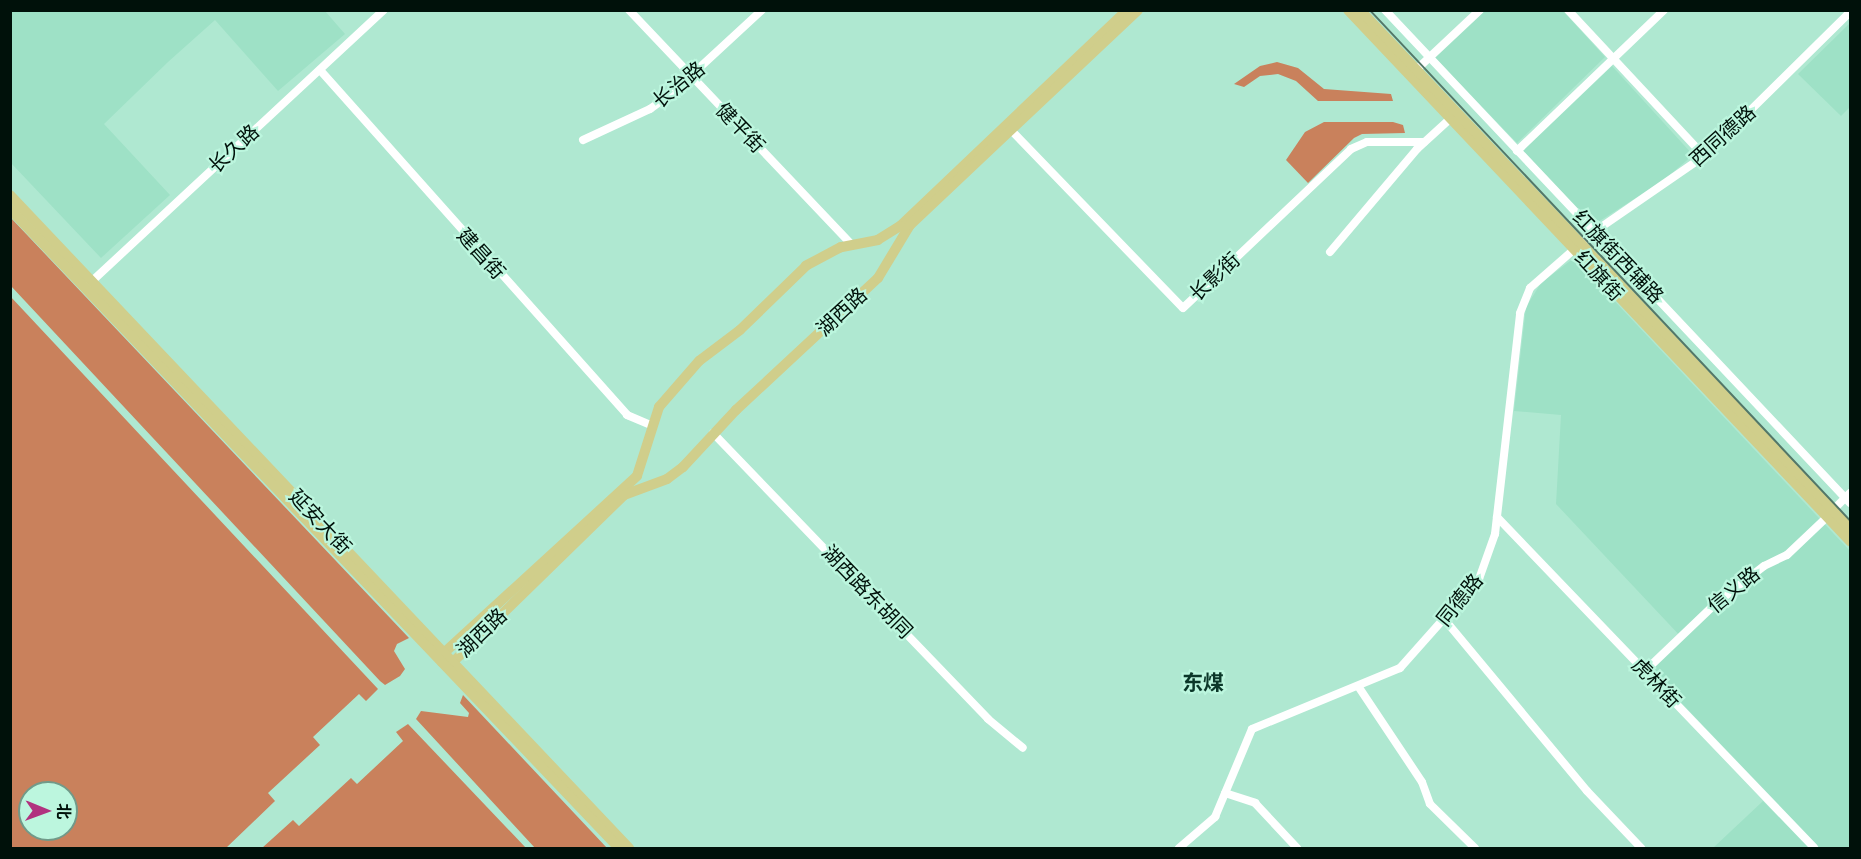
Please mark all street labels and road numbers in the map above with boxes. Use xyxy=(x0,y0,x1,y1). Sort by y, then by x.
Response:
street label: 长治路 xyxy=(648,57,710,113)
street label: 健平街 xyxy=(711,98,769,158)
street label: 西同德路 xyxy=(1685,100,1761,172)
street label: 长久路 xyxy=(204,120,264,178)
street label: 红旗街西辅路 xyxy=(1568,206,1668,308)
street label: 建昌街 xyxy=(452,224,510,284)
street label: 红旗街 xyxy=(1570,246,1628,306)
street label: 长影街 xyxy=(1185,248,1245,306)
street label: 湖西路 xyxy=(812,283,872,341)
street label: 延安大街 xyxy=(284,485,356,559)
street label: 湖西路东胡同 xyxy=(817,541,917,643)
street label: 信义路 xyxy=(1703,562,1765,618)
street label: 同德路 xyxy=(1432,569,1488,631)
street label: 湖西路 xyxy=(452,604,512,662)
street label: 虎林街 xyxy=(1627,653,1685,713)

